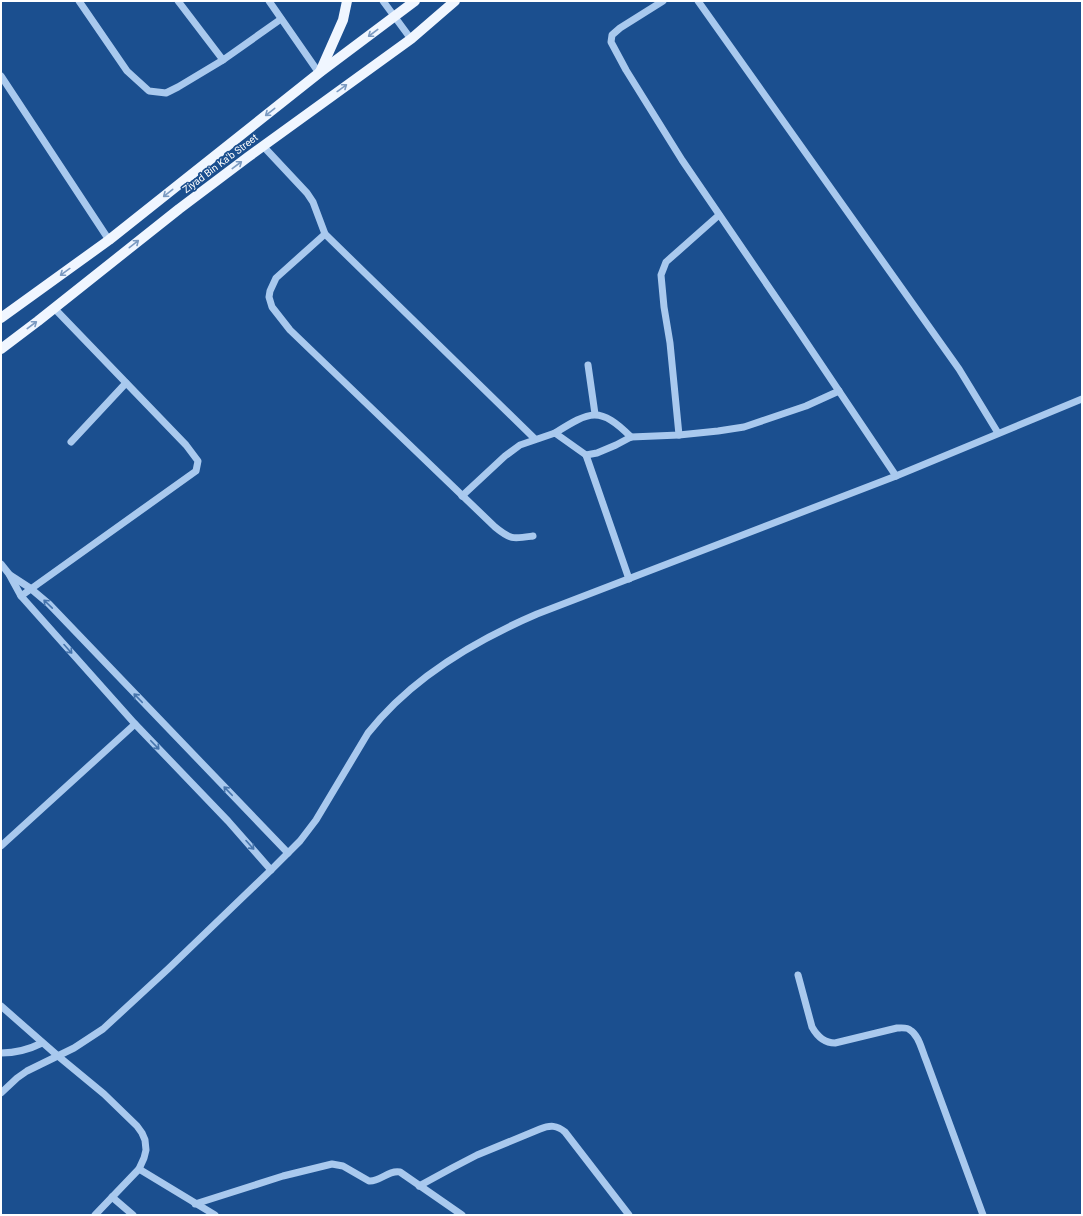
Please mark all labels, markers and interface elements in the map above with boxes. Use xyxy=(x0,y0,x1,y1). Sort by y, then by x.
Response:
one-way arrow xyxy=(367,28,378,37)
one-way arrow xyxy=(336,84,347,92)
one-way arrow xyxy=(264,108,275,116)
street label: Ziyad Bin Ka'b Street xyxy=(181,132,260,195)
one-way arrow xyxy=(231,161,242,169)
one-way arrow xyxy=(163,188,173,197)
one-way arrow xyxy=(129,240,139,249)
one-way arrow xyxy=(59,268,70,276)
one-way arrow xyxy=(27,321,38,330)
one-way arrow xyxy=(43,599,53,609)
one-way arrow xyxy=(63,644,72,654)
one-way arrow xyxy=(133,693,143,703)
one-way arrow xyxy=(150,740,160,750)
one-way arrow xyxy=(224,787,233,797)
one-way arrow xyxy=(245,840,254,850)

